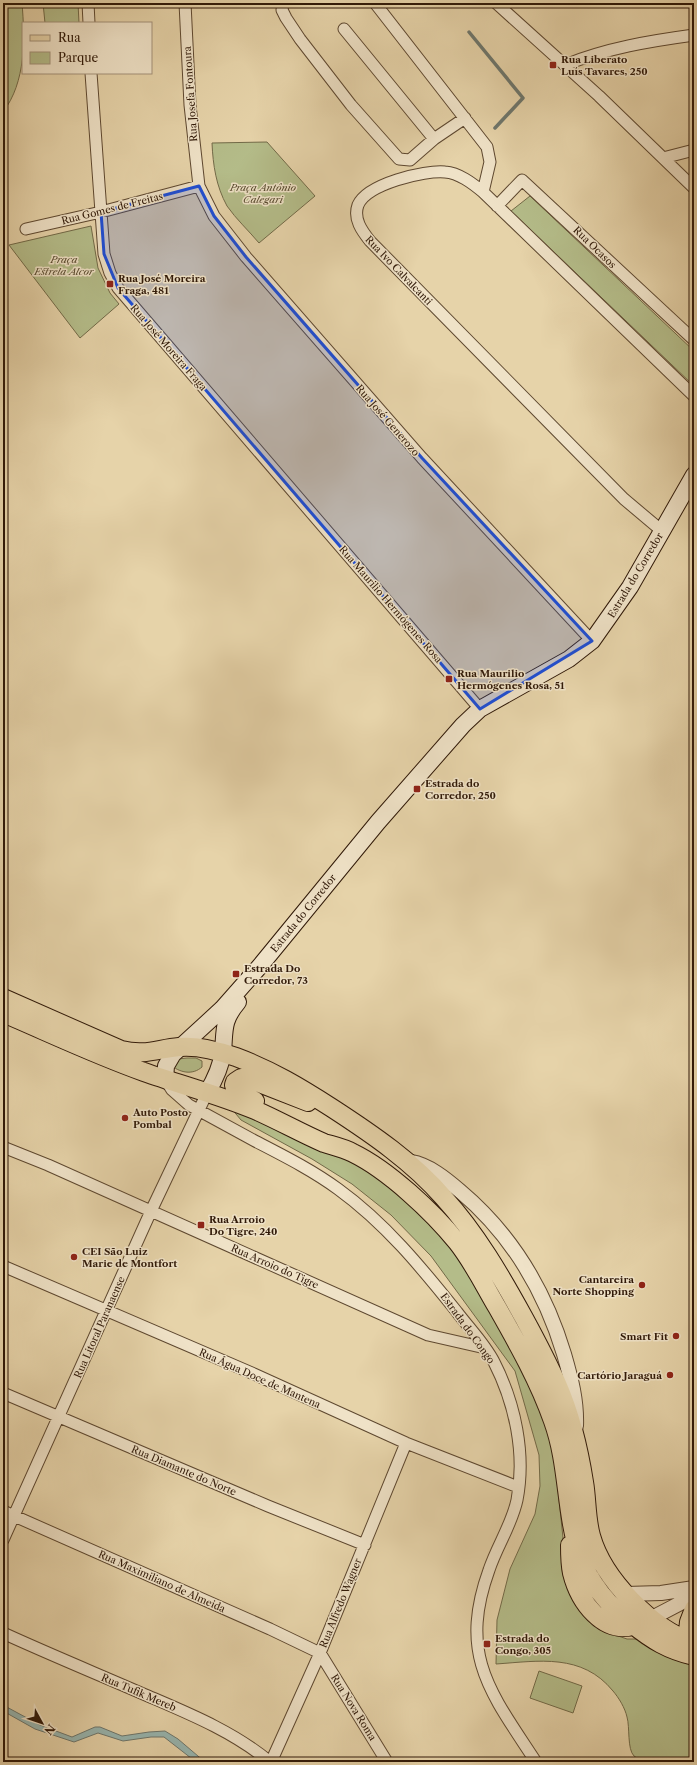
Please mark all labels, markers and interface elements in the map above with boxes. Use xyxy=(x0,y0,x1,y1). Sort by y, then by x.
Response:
legend xyxy=(22,22,152,74)
text: Rua xyxy=(58,30,81,45)
street label: Rua Josefa Fontoura xyxy=(181,45,200,142)
text: Parque xyxy=(58,50,99,65)
place label: Rua Liberato Luís Tavares, 250 xyxy=(561,53,648,78)
marker: Rua Liberato Luís Tavares, 250 xyxy=(548,60,558,70)
park label: Praça Antônio Calegari xyxy=(229,181,297,206)
street label: Rua Gomes de Freitas xyxy=(60,190,164,227)
street label: Rua Ocasos xyxy=(570,224,619,271)
street label: Rua Ivo Calvalcanti xyxy=(362,233,435,308)
park label: Praça Estrela Alcor xyxy=(33,253,95,278)
place label: Rua José Moreira Fraga, 481 xyxy=(118,272,206,297)
marker: Rua José Moreira Fraga, 481 xyxy=(105,279,115,289)
street label: Rua José Moreira Fraga xyxy=(127,301,210,394)
street label: Rua José Generozo xyxy=(353,382,422,459)
street label: Estrada do Corredor xyxy=(605,530,666,620)
street label: Rua Maurilio Hermógenes Rosa xyxy=(336,543,446,666)
place label: Rua Maurilio Hermógenes Rosa, 51 xyxy=(457,667,565,692)
marker: Rua Maurilio Hermógenes Rosa, 51 xyxy=(444,674,454,684)
place label: Estrada do Corredor, 250 xyxy=(425,777,496,802)
marker: Estrada do Corredor, 250 xyxy=(412,784,422,794)
street label: Estrada do Corredor xyxy=(268,871,339,955)
place label: Estrada Do Corredor, 73 xyxy=(244,962,308,987)
marker: Estrada Do Corredor, 73 xyxy=(231,969,241,979)
place label: Auto Posto Pombal xyxy=(132,1106,188,1131)
marker: Auto Posto Pombal xyxy=(120,1113,130,1123)
place label: Rua Arroio Do Tigre, 240 xyxy=(209,1213,277,1238)
marker: Rua Arroio Do Tigre, 240 xyxy=(196,1220,206,1230)
street label: Rua Arroio do Tigre xyxy=(229,1241,321,1292)
place label: CEI São Luiz Marie de Montfort xyxy=(82,1245,177,1270)
marker: CEI São Luiz Marie de Montfort xyxy=(69,1252,79,1262)
place label: Cantareira Norte Shopping xyxy=(553,1273,634,1298)
street label: Rua Litoral Paranaense xyxy=(71,1274,128,1380)
marker: Cantareira Norte Shopping xyxy=(637,1280,647,1290)
street label: Estrada do Congo xyxy=(438,1290,498,1366)
place label: Smart Fit xyxy=(620,1330,668,1343)
marker: Smart Fit xyxy=(671,1331,681,1341)
street label: Rua Água Doce de Mantena xyxy=(197,1346,323,1412)
place label: Cartório Jaraguá xyxy=(577,1369,662,1382)
marker: Cartório Jaraguá xyxy=(665,1370,675,1380)
street label: Rua Diamante do Norte xyxy=(129,1442,239,1499)
street label: Rua Maximiliano de Almeida xyxy=(96,1547,228,1616)
street label: Rua Alfredo Wagner xyxy=(317,1556,365,1650)
place label: Estrada do Congo, 305 xyxy=(495,1632,552,1657)
marker: Estrada do Congo, 305 xyxy=(482,1639,492,1649)
street label: Rua Tufik Mereb xyxy=(99,1671,178,1714)
street label: Rua Nova Roma xyxy=(328,1672,380,1744)
north arrow xyxy=(22,1703,62,1743)
text: N xyxy=(41,1721,58,1738)

